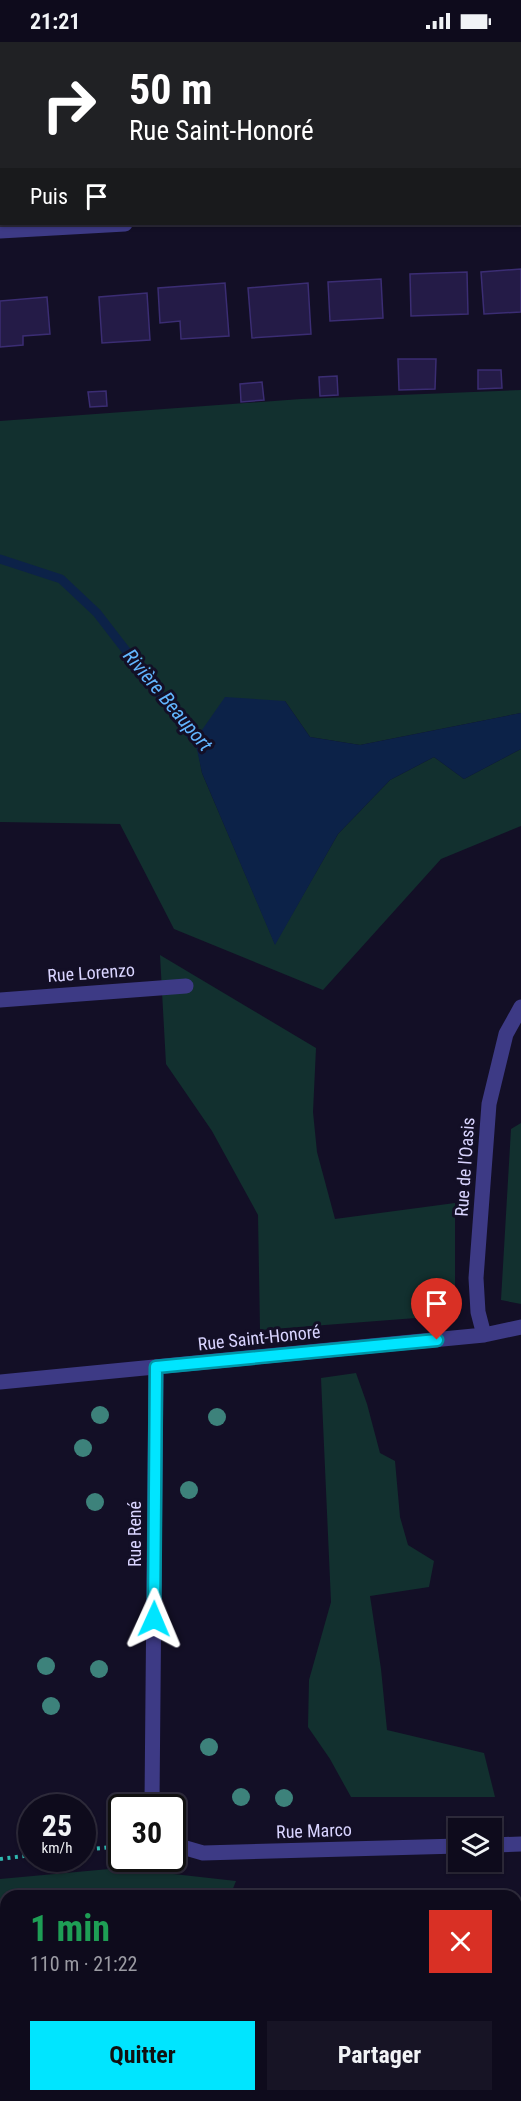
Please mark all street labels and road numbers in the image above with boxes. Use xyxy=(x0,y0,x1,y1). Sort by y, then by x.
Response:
street label: Rue Lorenzo xyxy=(46,959,135,986)
street label: Rue de l'Oasis xyxy=(451,1117,478,1217)
street label: Rue Saint-Honoré xyxy=(197,1321,321,1354)
street label: Rue René xyxy=(124,1501,145,1567)
street label: Rue Marco xyxy=(276,1819,352,1842)

